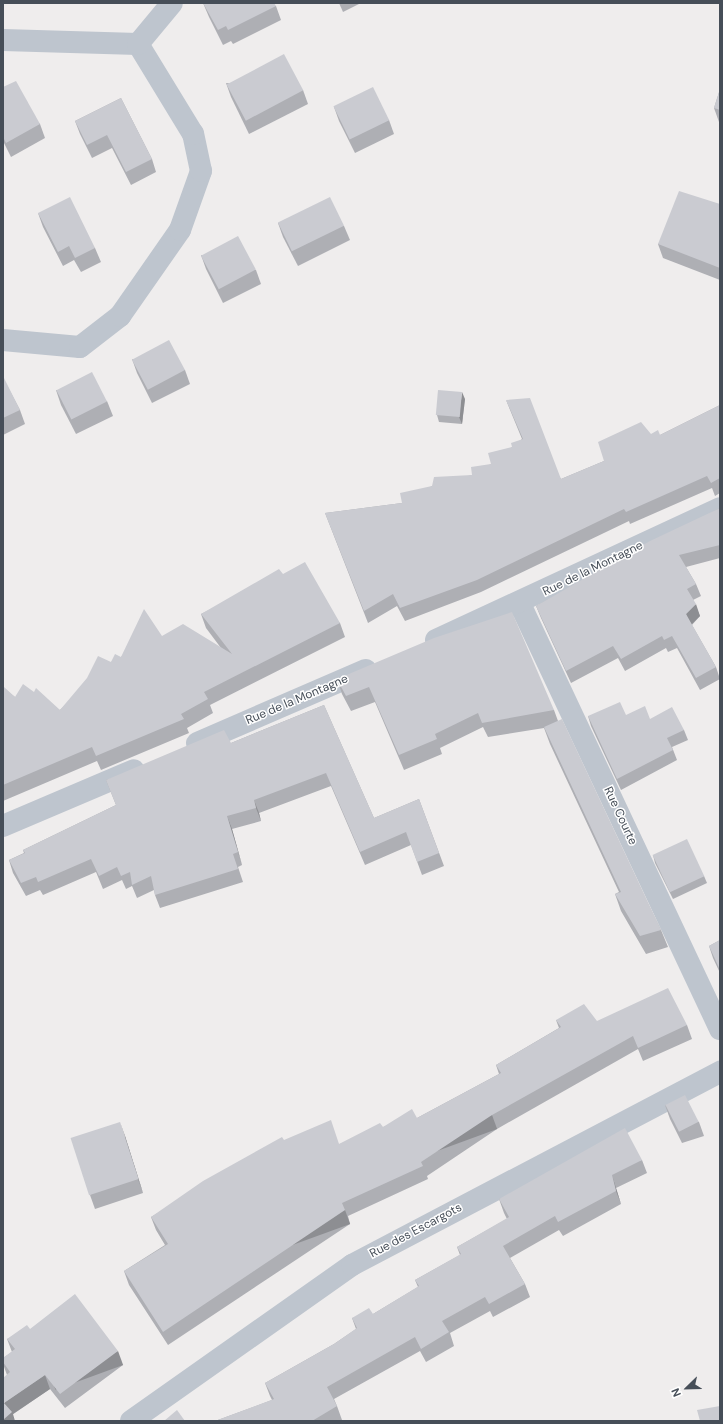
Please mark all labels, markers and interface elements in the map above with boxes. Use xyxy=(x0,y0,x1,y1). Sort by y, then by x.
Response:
street label: Rue de la Montagne xyxy=(541,538,645,600)
street label: Rue de la Montagne xyxy=(244,672,350,728)
street label: Rue Courte xyxy=(600,785,640,847)
street label: Rue des Escargots xyxy=(368,1201,464,1261)
north arrow xyxy=(667,1368,707,1408)
text: N xyxy=(668,1386,684,1399)

